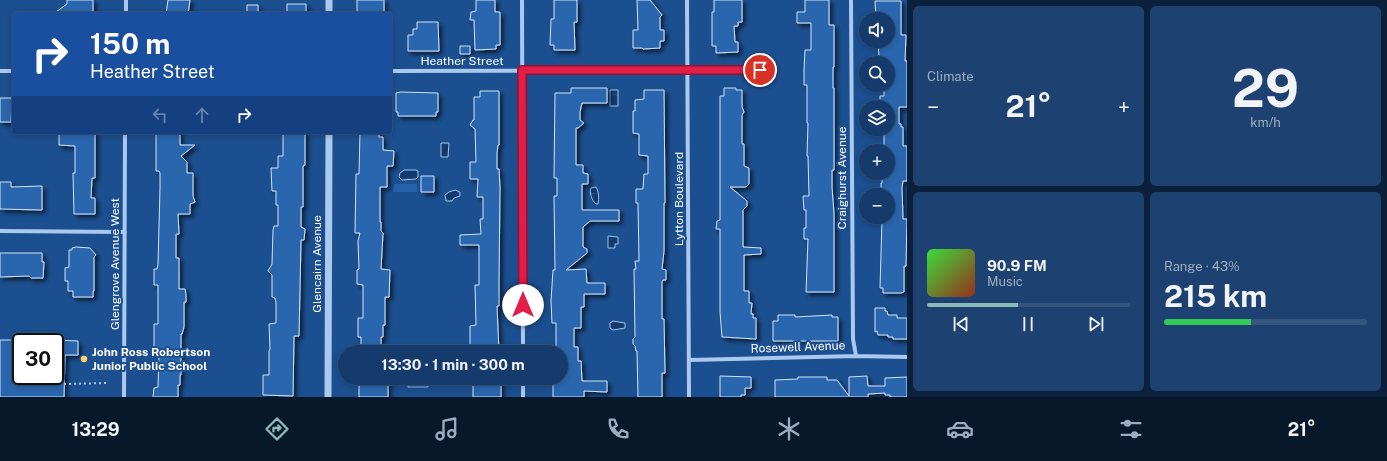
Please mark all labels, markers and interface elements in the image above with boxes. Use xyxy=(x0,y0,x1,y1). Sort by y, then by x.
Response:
map controls xyxy=(859,12,895,224)
button: sound xyxy=(859,12,895,48)
text: 150 m xyxy=(90,27,170,60)
icon: right xyxy=(24,28,76,80)
pin xyxy=(743,53,777,87)
street label: Heather Street xyxy=(420,54,504,68)
button: search xyxy=(859,56,895,92)
text: 29 xyxy=(1232,58,1299,119)
icon: arrive xyxy=(749,59,771,81)
text: Heather Street xyxy=(90,61,215,82)
text: Climate xyxy=(927,69,974,84)
text: 21° xyxy=(1005,88,1052,124)
text: − xyxy=(927,94,939,120)
text: + xyxy=(1118,94,1130,120)
button: layers xyxy=(859,100,895,136)
icon: left xyxy=(149,104,171,126)
icon: ahead xyxy=(191,104,213,126)
icon: right xyxy=(233,104,255,126)
text: km/h xyxy=(1250,115,1281,130)
street label: Craighurst Avenue xyxy=(835,126,849,230)
button: + xyxy=(859,144,895,180)
street label: Lytton Boulevard xyxy=(672,152,686,246)
button: − xyxy=(859,188,895,224)
street label: Glengrove Avenue West xyxy=(108,198,122,330)
street label: Glencairn Avenue xyxy=(310,215,324,313)
text: 90.9 FM xyxy=(987,257,1047,274)
text: Range · 43% xyxy=(1164,259,1240,274)
text: Music xyxy=(987,274,1023,289)
text: 215 km xyxy=(1164,278,1267,314)
position arrow xyxy=(502,284,544,326)
icon: previous xyxy=(950,313,972,335)
icon: pause xyxy=(1017,313,1039,335)
icon: next xyxy=(1085,313,1107,335)
speed limit sign: 30 xyxy=(12,333,64,385)
street label: Rosewell Avenue xyxy=(750,338,846,356)
place label: John Ross Robertson Junior Public School xyxy=(92,345,210,373)
marker: John Ross Robertson Junior Public School xyxy=(79,354,89,364)
text: 13:30 · 1 min · 300 m xyxy=(381,356,525,373)
icon: directions xyxy=(263,415,291,443)
icon: music xyxy=(433,415,461,443)
icon: phone xyxy=(604,415,632,443)
icon: climate xyxy=(775,415,803,443)
icon: car xyxy=(946,415,974,443)
icon: filters xyxy=(1117,415,1145,443)
text: 13:29 xyxy=(71,419,120,440)
text: 21° xyxy=(1288,419,1316,440)

